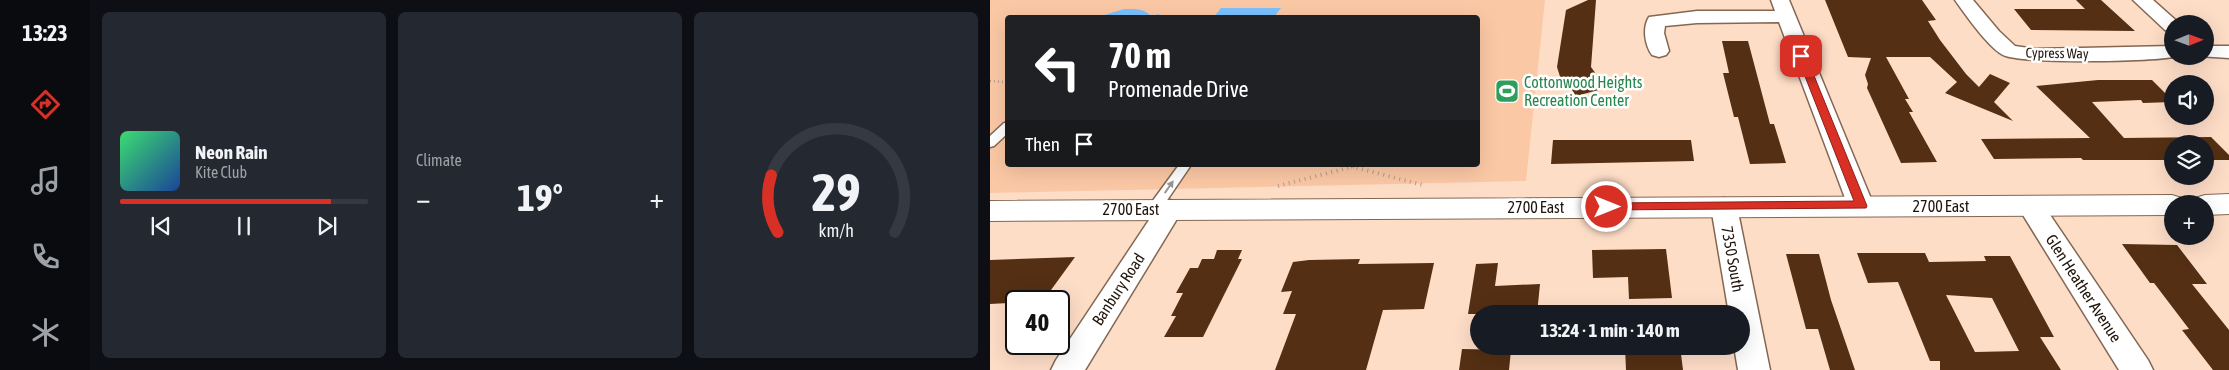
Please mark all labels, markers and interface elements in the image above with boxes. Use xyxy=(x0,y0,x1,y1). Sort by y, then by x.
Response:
north arrow xyxy=(2164,15,2214,65)
map controls xyxy=(2164,15,2214,245)
text: 13:23 xyxy=(22,20,68,46)
icon: left xyxy=(1025,35,1090,100)
text: 70 m xyxy=(1108,35,1171,75)
pin xyxy=(1780,35,1822,77)
icon: arrive xyxy=(1787,42,1815,70)
street label: Cypress Way xyxy=(2025,44,2089,62)
place label: Cottonwood Heights Recreation Center xyxy=(1524,73,1643,109)
button: sound xyxy=(2164,75,2214,125)
text: Promenade Drive xyxy=(1108,76,1248,102)
sports icon: Cottonwood Heights Recreation Center xyxy=(1494,78,1520,104)
icon: directions xyxy=(28,87,63,122)
icon: arrive xyxy=(1070,130,1098,158)
text: Then xyxy=(1025,133,1060,155)
button: layers xyxy=(2164,135,2214,185)
text: Neon Rain xyxy=(195,141,267,163)
text: Climate xyxy=(416,151,462,169)
text: 29 xyxy=(812,162,860,222)
icon: music xyxy=(28,163,63,198)
text: Kite Club xyxy=(195,163,247,181)
text: 19° xyxy=(517,176,563,219)
one-way arrow xyxy=(1164,180,1174,194)
position arrow xyxy=(1580,180,1632,232)
text: − xyxy=(416,182,431,214)
text: + xyxy=(649,182,664,214)
button: + xyxy=(2164,195,2214,245)
street label: 2700 East xyxy=(1913,197,1970,215)
street label: 2700 East xyxy=(1508,198,1565,216)
street label: 2700 East xyxy=(1103,200,1160,218)
icon: previous xyxy=(147,212,175,240)
icon: pause xyxy=(230,212,258,240)
icon: next xyxy=(313,212,341,240)
text: km/h xyxy=(818,220,854,241)
street label: 7350 South xyxy=(1718,225,1748,293)
street label: Glen Heather Avenue xyxy=(2043,231,2125,345)
icon: phone xyxy=(28,239,63,274)
street label: Banbury Road xyxy=(1088,250,1149,329)
speed limit sign: 40 xyxy=(1005,290,1070,355)
icon: climate xyxy=(28,315,63,350)
text: 13:24 · 1 min · 140 m xyxy=(1540,319,1680,341)

